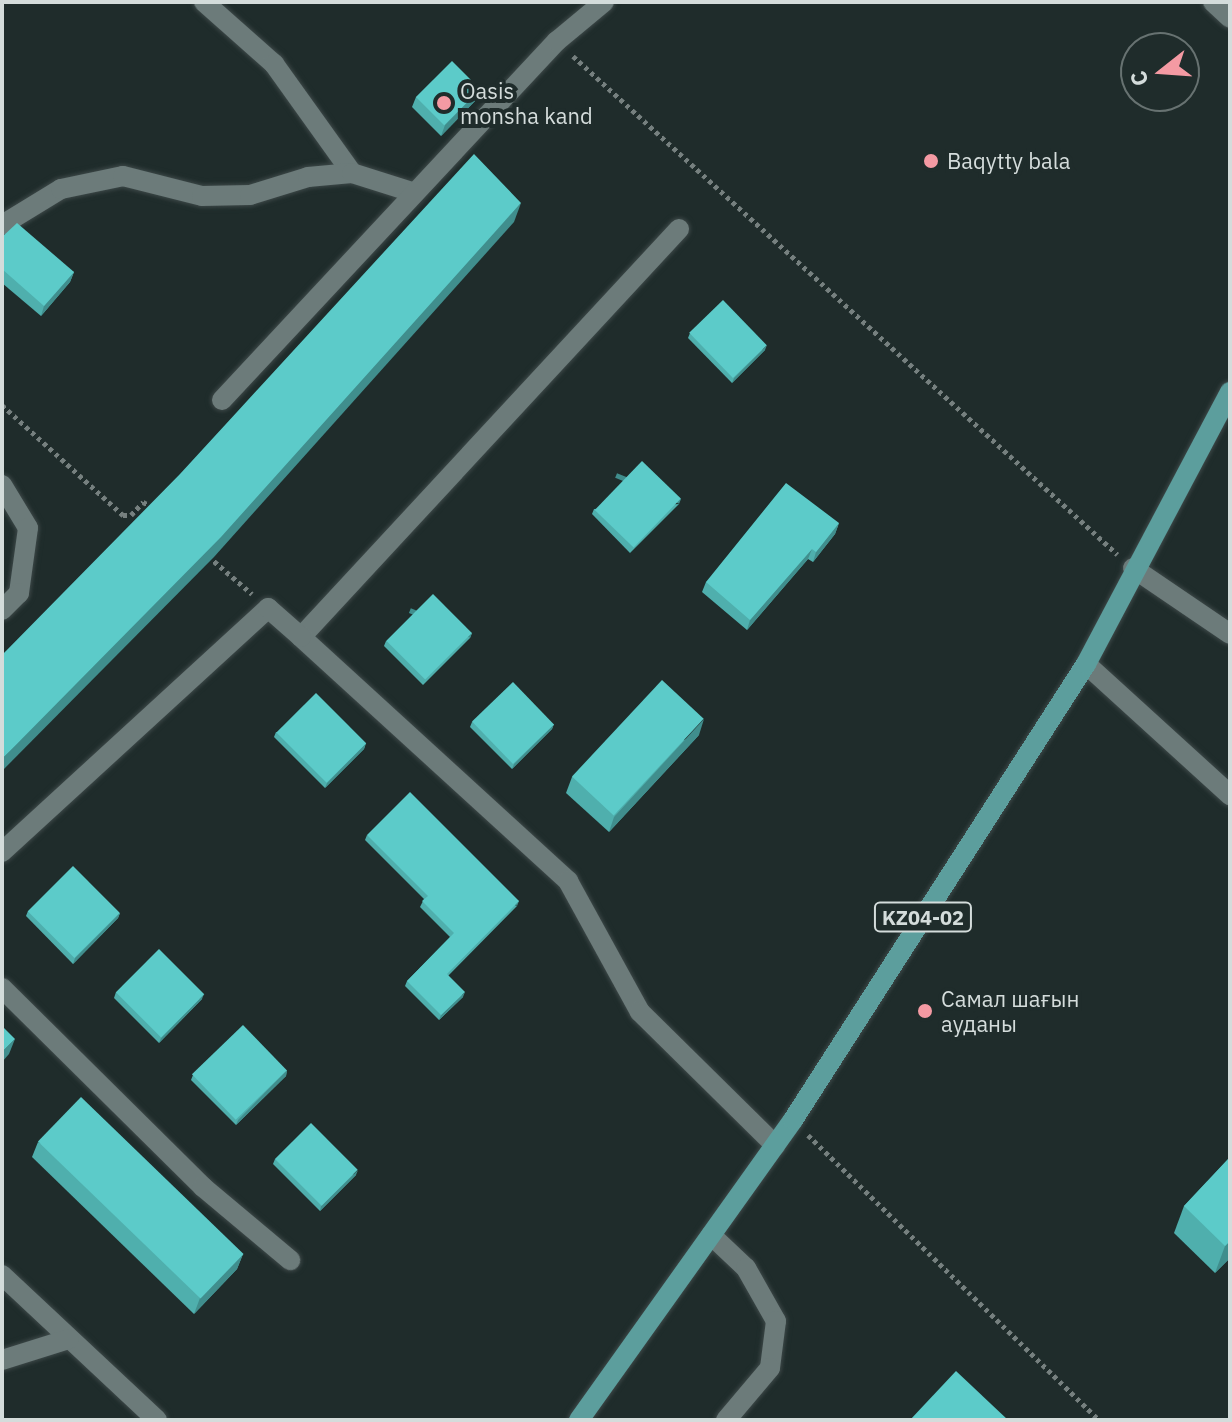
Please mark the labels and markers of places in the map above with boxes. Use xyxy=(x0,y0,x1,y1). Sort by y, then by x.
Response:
place label: Oasis monsha kand xyxy=(460,77,593,128)
marker: Oasis monsha kand xyxy=(435,94,453,112)
place label: Baqytty bala xyxy=(947,148,1071,174)
marker: Baqytty bala xyxy=(922,152,940,170)
place label: Самал шағын ауданы xyxy=(941,985,1079,1036)
marker: Самал шағын ауданы xyxy=(916,1002,934,1020)

